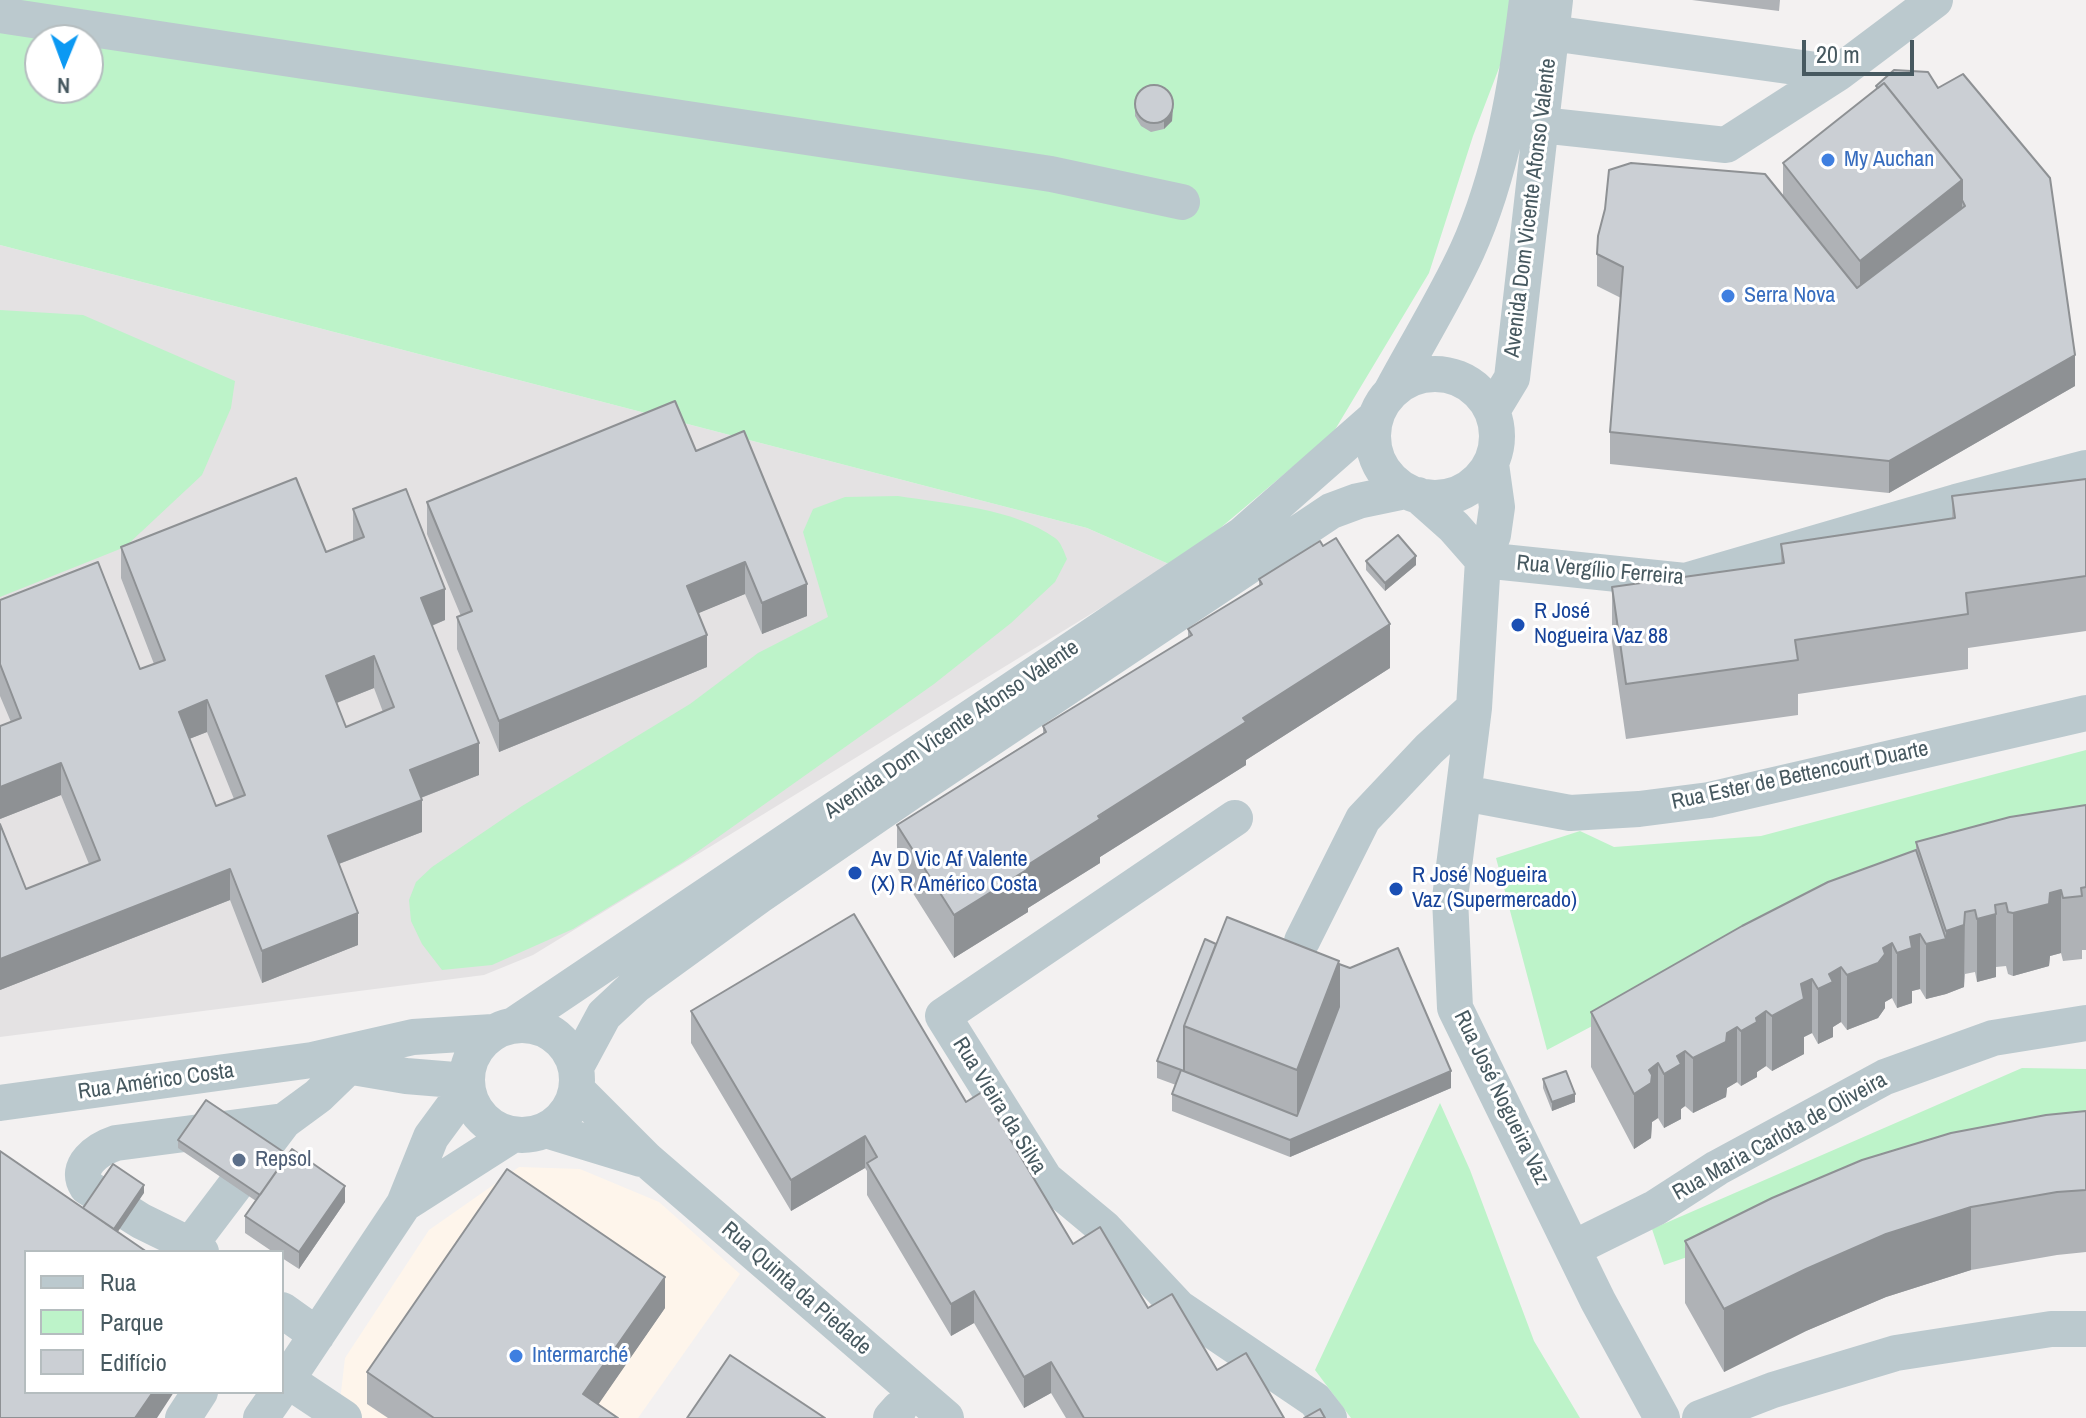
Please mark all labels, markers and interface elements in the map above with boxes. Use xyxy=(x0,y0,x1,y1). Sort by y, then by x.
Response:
north arrow xyxy=(24,24,104,104)
scale bar xyxy=(1806,24,1918,74)
text: 20 m xyxy=(1816,38,1860,70)
street label: Avenida Dom Vicente Afonso Valente xyxy=(1500,57,1562,359)
text: N xyxy=(57,71,70,101)
place label: My Auchan xyxy=(1844,147,1934,173)
marker: My Auchan xyxy=(1819,151,1837,169)
place label: Serra Nova xyxy=(1744,283,1835,309)
marker: Serra Nova xyxy=(1719,287,1737,305)
street label: Rua Vergílio Ferreira xyxy=(1515,551,1685,591)
place label: R José Nogueira Vaz 88 xyxy=(1534,599,1668,650)
marker: R José Nogueira Vaz 88 xyxy=(1509,616,1527,634)
street label: Avenida Dom Vicente Afonso Valente xyxy=(820,635,1084,825)
street label: Rua Ester de Bettencourt Duarte xyxy=(1669,736,1931,816)
place label: Av D Vic Af Valente (X) R Américo Costa xyxy=(871,847,1037,898)
place label: R José Nogueira Vaz (Supermercado) xyxy=(1412,863,1577,914)
marker: Av D Vic Af Valente (X) R Américo Costa xyxy=(846,864,864,882)
marker: R José Nogueira Vaz (Supermercado) xyxy=(1387,880,1405,898)
street label: Rua José Nogueira Vaz xyxy=(1447,1007,1555,1189)
street label: Rua Vieira da Silva xyxy=(946,1033,1052,1179)
street label: Rua Américo Costa xyxy=(76,1058,236,1106)
street label: Rua Maria Carlota de Oliveira xyxy=(1668,1067,1892,1207)
place label: Repsol xyxy=(255,1147,311,1173)
marker: Repsol xyxy=(230,1151,248,1169)
street label: Rua Quinta da Piedade xyxy=(716,1217,876,1361)
legend xyxy=(24,1250,284,1394)
text: Rua xyxy=(100,1266,136,1298)
text: Parque xyxy=(100,1306,163,1338)
place label: Intermarché xyxy=(532,1343,628,1369)
text: Edifício xyxy=(100,1346,167,1378)
marker: Intermarché xyxy=(507,1347,525,1365)

